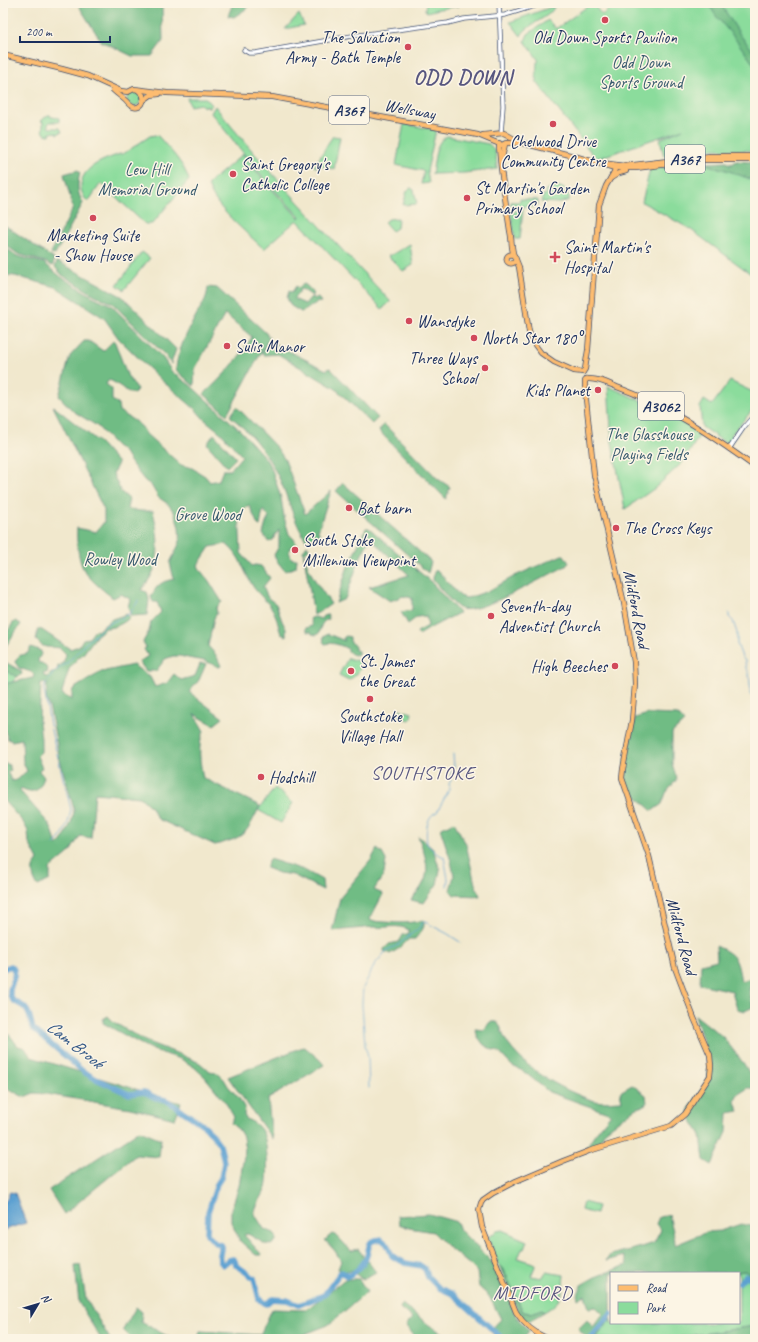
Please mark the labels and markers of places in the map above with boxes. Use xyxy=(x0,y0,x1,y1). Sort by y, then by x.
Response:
marker: Old Down Sports Pavilion xyxy=(600,15,610,25)
place label: The Salvation Army - Bath Temple xyxy=(285,27,401,68)
place label: Old Down Sports Pavilion xyxy=(533,27,677,48)
marker: The Salvation Army - Bath Temple xyxy=(403,42,413,52)
marker: Chelwood Drive Community Centre xyxy=(548,119,558,129)
place label: Chelwood Drive Community Centre xyxy=(500,131,607,172)
place label: Saint Gregory's Catholic College xyxy=(241,154,331,195)
marker: Saint Gregory's Catholic College xyxy=(228,169,238,179)
place label: St Martin's Garden Primary School xyxy=(475,178,591,219)
marker: St Martin's Garden Primary School xyxy=(462,193,472,203)
marker: Marketing Suite - Show House xyxy=(88,213,98,223)
place label: Marketing Suite - Show House xyxy=(47,225,141,266)
place label: Saint Martin's Hospital xyxy=(564,237,652,278)
marker: Saint Martin's Hospital xyxy=(549,251,561,263)
place label: Wansdyke xyxy=(417,311,476,332)
marker: Wansdyke xyxy=(404,316,414,326)
place label: North Star 180° xyxy=(482,328,584,349)
marker: North Star 180° xyxy=(469,333,479,343)
place label: Sulis Manor xyxy=(235,336,306,357)
marker: Sulis Manor xyxy=(222,341,232,351)
place label: Three Ways School xyxy=(409,348,480,389)
marker: Three Ways School xyxy=(480,363,490,373)
place label: Kids Planet xyxy=(525,380,592,401)
marker: Kids Planet xyxy=(593,385,603,395)
place label: Bat barn xyxy=(357,498,412,519)
marker: Bat barn xyxy=(344,503,354,513)
place label: The Cross Keys xyxy=(624,518,713,539)
marker: The Cross Keys xyxy=(611,523,621,533)
place label: South Stoke Millenium Viewpoint xyxy=(303,530,418,571)
marker: South Stoke Millenium Viewpoint xyxy=(290,545,300,555)
place label: Seventh-day Adventist Church xyxy=(499,596,601,637)
marker: Seventh-day Adventist Church xyxy=(486,611,496,621)
place label: St. James the Great xyxy=(359,651,417,692)
place label: High Beeches xyxy=(531,656,608,677)
marker: High Beeches xyxy=(610,661,620,671)
marker: St. James the Great xyxy=(346,666,356,676)
marker: Southstoke Village Hall xyxy=(365,694,375,704)
place label: Southstoke Village Hall xyxy=(339,706,404,747)
place label: Hodshill xyxy=(269,767,317,788)
marker: Hodshill xyxy=(256,772,266,782)

